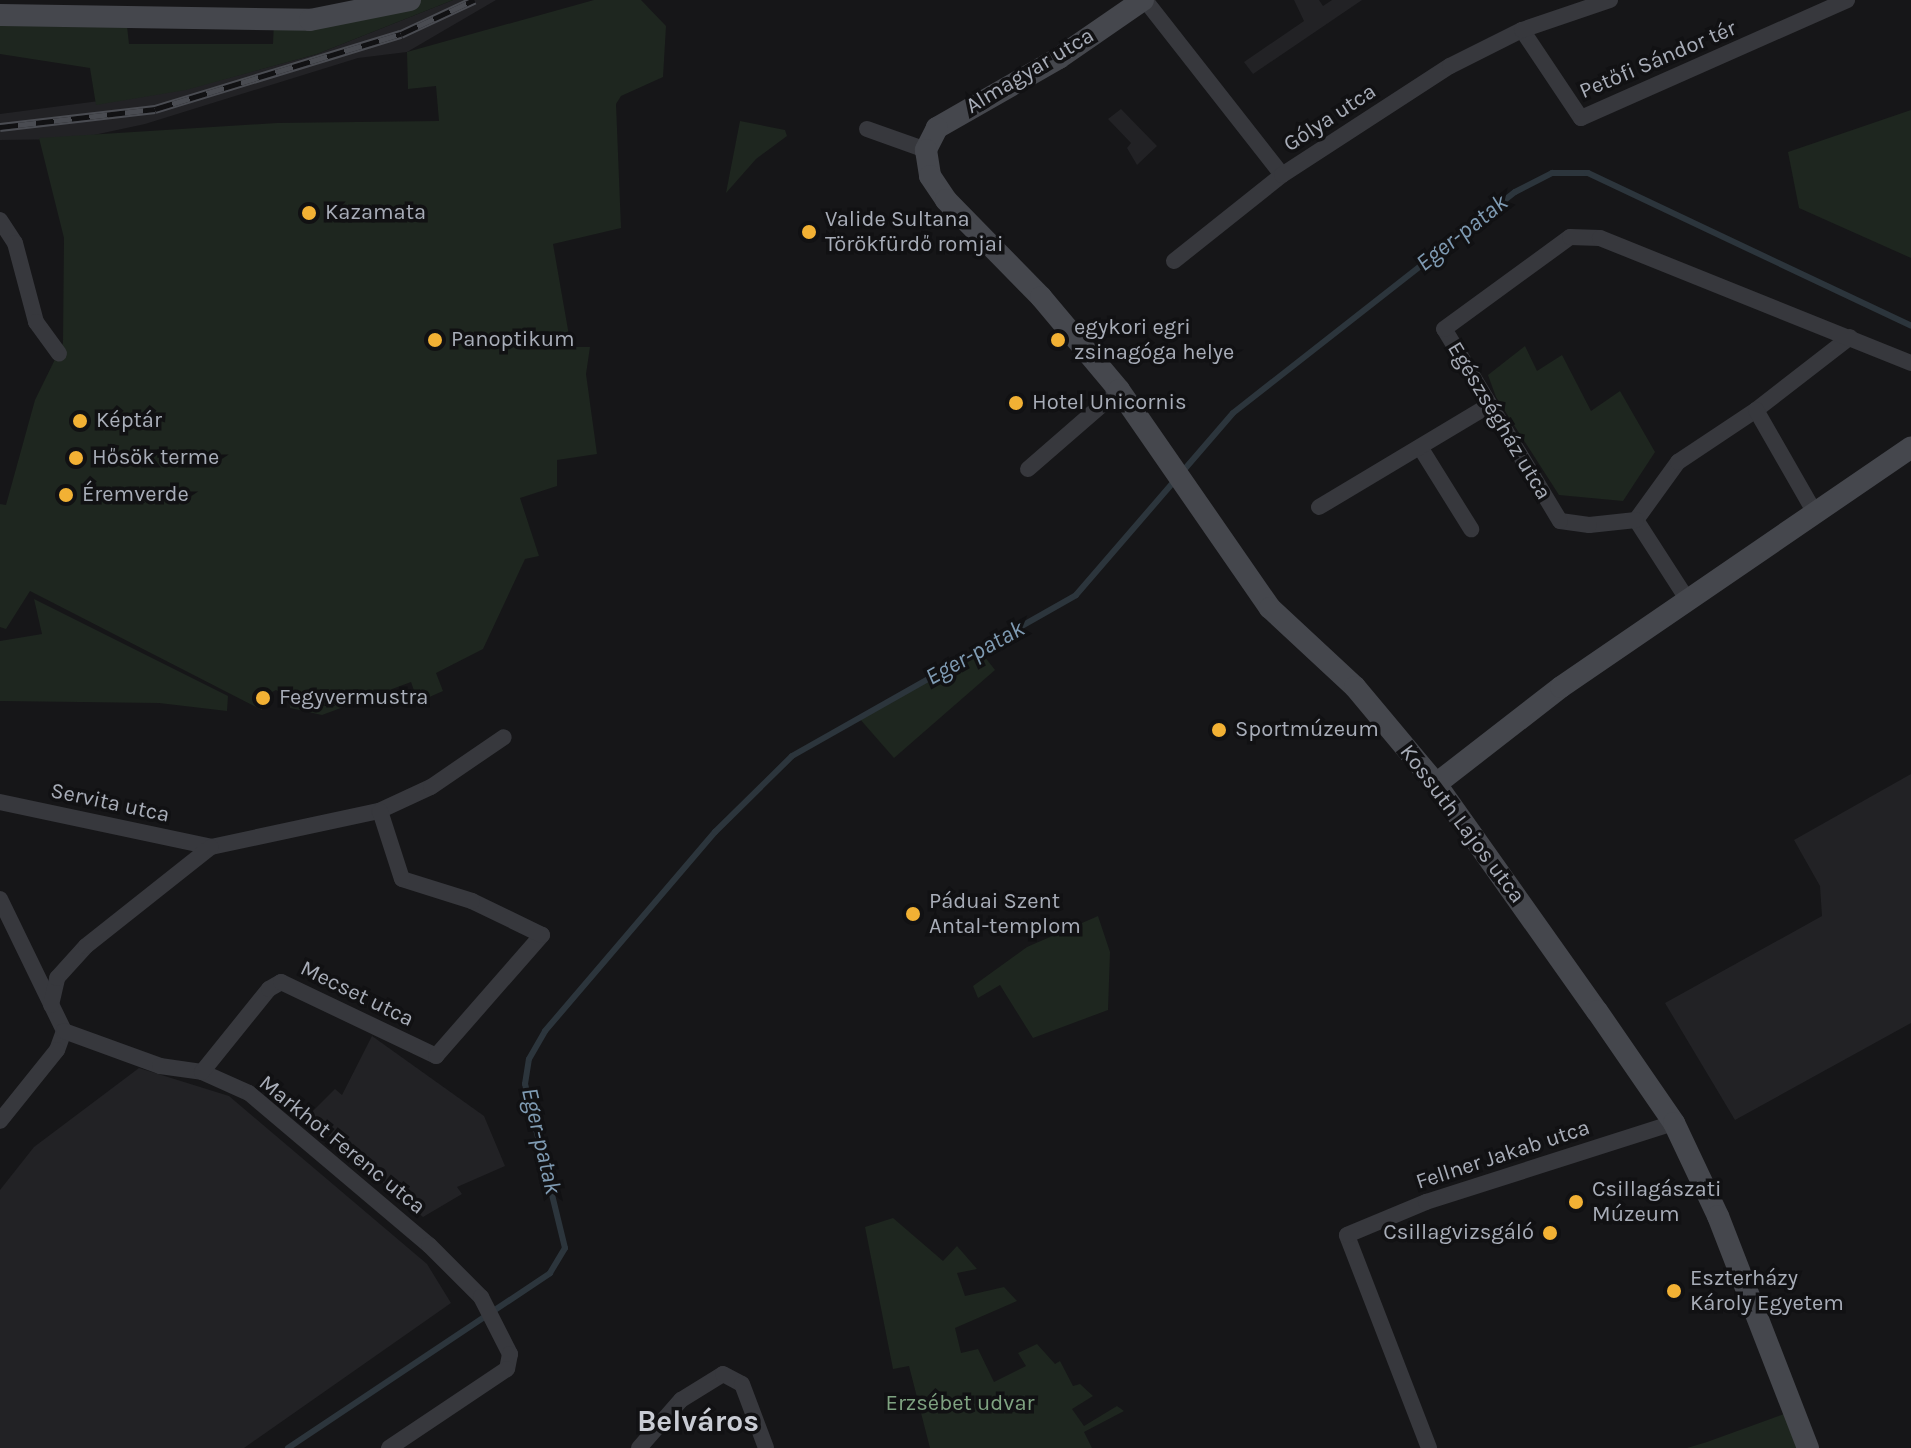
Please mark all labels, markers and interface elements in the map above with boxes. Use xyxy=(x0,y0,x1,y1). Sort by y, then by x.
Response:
street label: Petőfi Sándor tér xyxy=(1576,15,1740,105)
street label: Almagyar utca xyxy=(961,22,1099,120)
street label: Gólya utca xyxy=(1279,78,1381,158)
water label: Eger-patak xyxy=(1410,188,1514,278)
place label: Kazamata xyxy=(325,200,426,226)
marker: Kazamata xyxy=(300,204,318,222)
place label: Valide Sultana Törökfürdő romjai xyxy=(825,206,1004,258)
marker: Valide Sultana Törökfürdő romjai xyxy=(800,223,818,241)
place label: egykori egri zsinagóga helye xyxy=(1074,314,1234,366)
place label: Panoptikum xyxy=(451,327,575,353)
marker: Panoptikum xyxy=(426,331,444,349)
marker: egykori egri zsinagóga helye xyxy=(1049,331,1067,349)
street label: Egészségház utca xyxy=(1441,337,1557,505)
place label: Hotel Unicornis xyxy=(1032,390,1187,416)
marker: Hotel Unicornis xyxy=(1007,394,1025,412)
place label: Képtár xyxy=(96,408,162,434)
marker: Képtár xyxy=(71,412,89,430)
place label: Hősök terme xyxy=(92,445,219,471)
marker: Hősök terme xyxy=(67,449,85,467)
place label: Éremverde xyxy=(82,482,189,508)
marker: Éremverde xyxy=(57,486,75,504)
water label: Eger-patak xyxy=(921,614,1029,692)
place label: Fegyvermustra xyxy=(279,685,428,711)
marker: Fegyvermustra xyxy=(254,689,272,707)
place label: Sportmúzeum xyxy=(1235,717,1379,743)
marker: Sportmúzeum xyxy=(1210,721,1228,739)
street label: Kossuth Lajos utca xyxy=(1394,739,1530,909)
street label: Servita utca xyxy=(48,778,172,828)
place label: Páduai Szent Antal-templom xyxy=(929,888,1081,940)
marker: Páduai Szent Antal-templom xyxy=(904,905,922,923)
street label: Mecset utca xyxy=(296,955,418,1033)
street label: Markhot Ferenc utca xyxy=(254,1070,430,1220)
water label: Eger-patak xyxy=(515,1085,567,1197)
street label: Fellner Jakab utca xyxy=(1413,1114,1593,1196)
place label: Csillagászati Múzeum xyxy=(1592,1176,1722,1228)
marker: Csillagászati Múzeum xyxy=(1567,1193,1585,1211)
place label: Csillagvizsgáló xyxy=(1383,1220,1534,1246)
marker: Csillagvizsgáló xyxy=(1541,1224,1559,1242)
place label: Eszterházy Károly Egyetem xyxy=(1690,1265,1844,1316)
marker: Eszterházy Károly Egyetem xyxy=(1665,1282,1683,1300)
park label: Erzsébet udvar xyxy=(886,1391,1034,1417)
district label: Belváros xyxy=(637,1403,759,1439)

